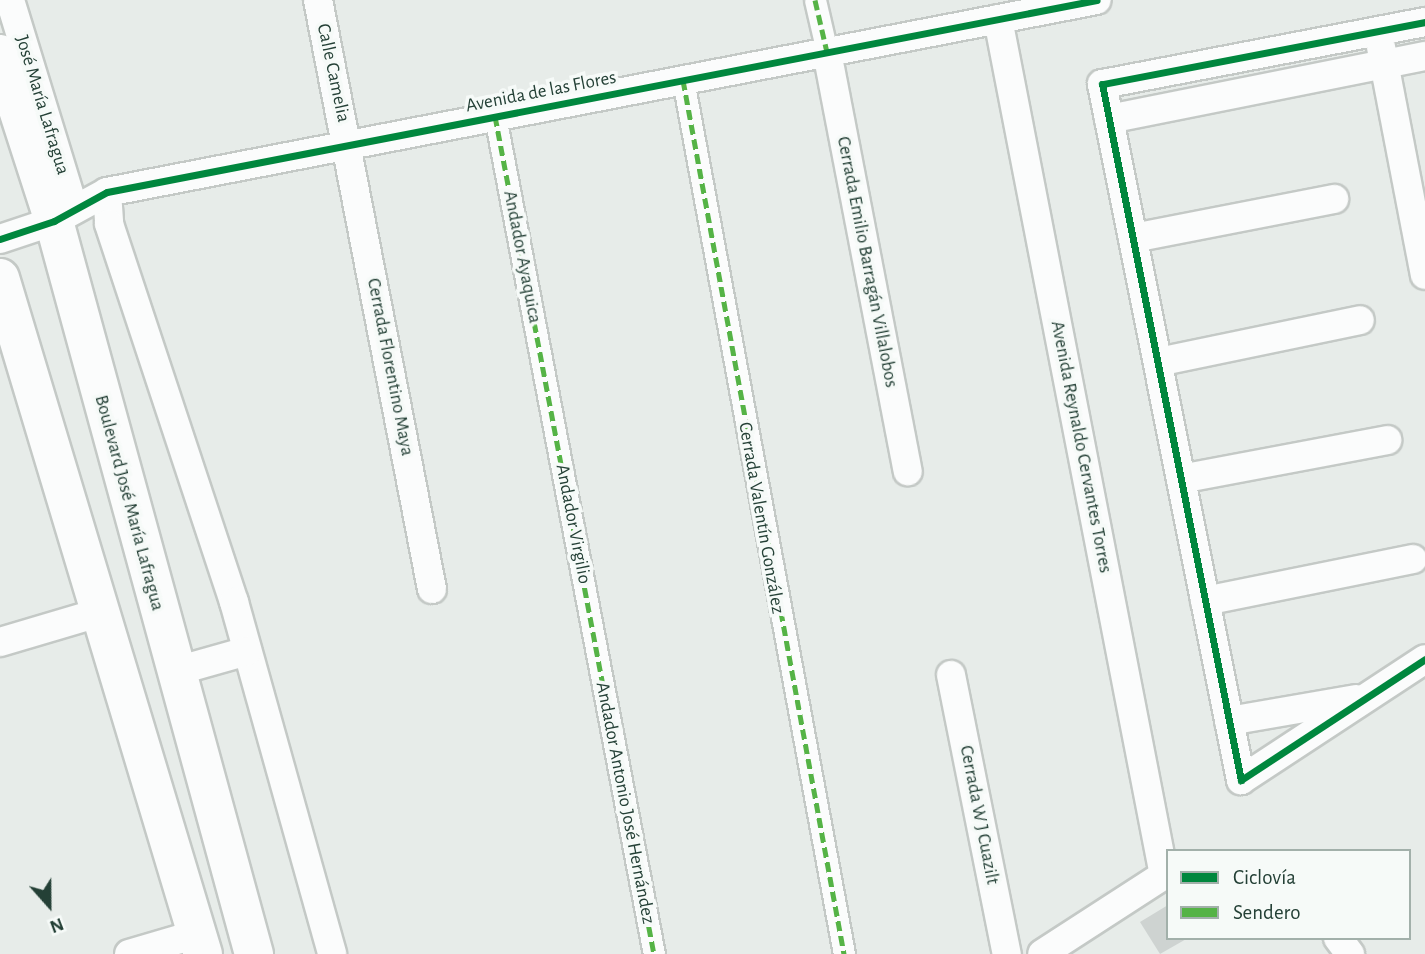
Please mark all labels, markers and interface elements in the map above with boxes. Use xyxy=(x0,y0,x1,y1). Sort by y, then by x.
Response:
street label: Calle Camelia xyxy=(311,22,355,124)
street label: José María Lafragua xyxy=(10,33,74,177)
street label: Avenida de las Flores xyxy=(464,66,618,118)
street label: Cerrada Emilio Barragán Villalobos xyxy=(831,135,903,389)
street label: Andador Ayaquica xyxy=(498,189,546,325)
street label: Cerrada Florentino Maya xyxy=(362,276,418,458)
street label: Avenida Reynaldo Cervantes Torres xyxy=(1045,319,1117,575)
street label: Boulevard José María Lafragua xyxy=(89,393,169,613)
street label: Cerrada Valentín González xyxy=(733,420,789,616)
street label: Andador Virgilio xyxy=(550,462,596,586)
street label: Andador Antonio José Hernández xyxy=(590,680,660,926)
street label: Cerrada W J Cuazilt xyxy=(954,743,1004,887)
legend xyxy=(1166,849,1411,940)
text: Ciclovía xyxy=(1233,867,1296,888)
north arrow xyxy=(14,870,84,940)
text: Sendero xyxy=(1233,902,1301,923)
text: N xyxy=(47,914,66,936)

